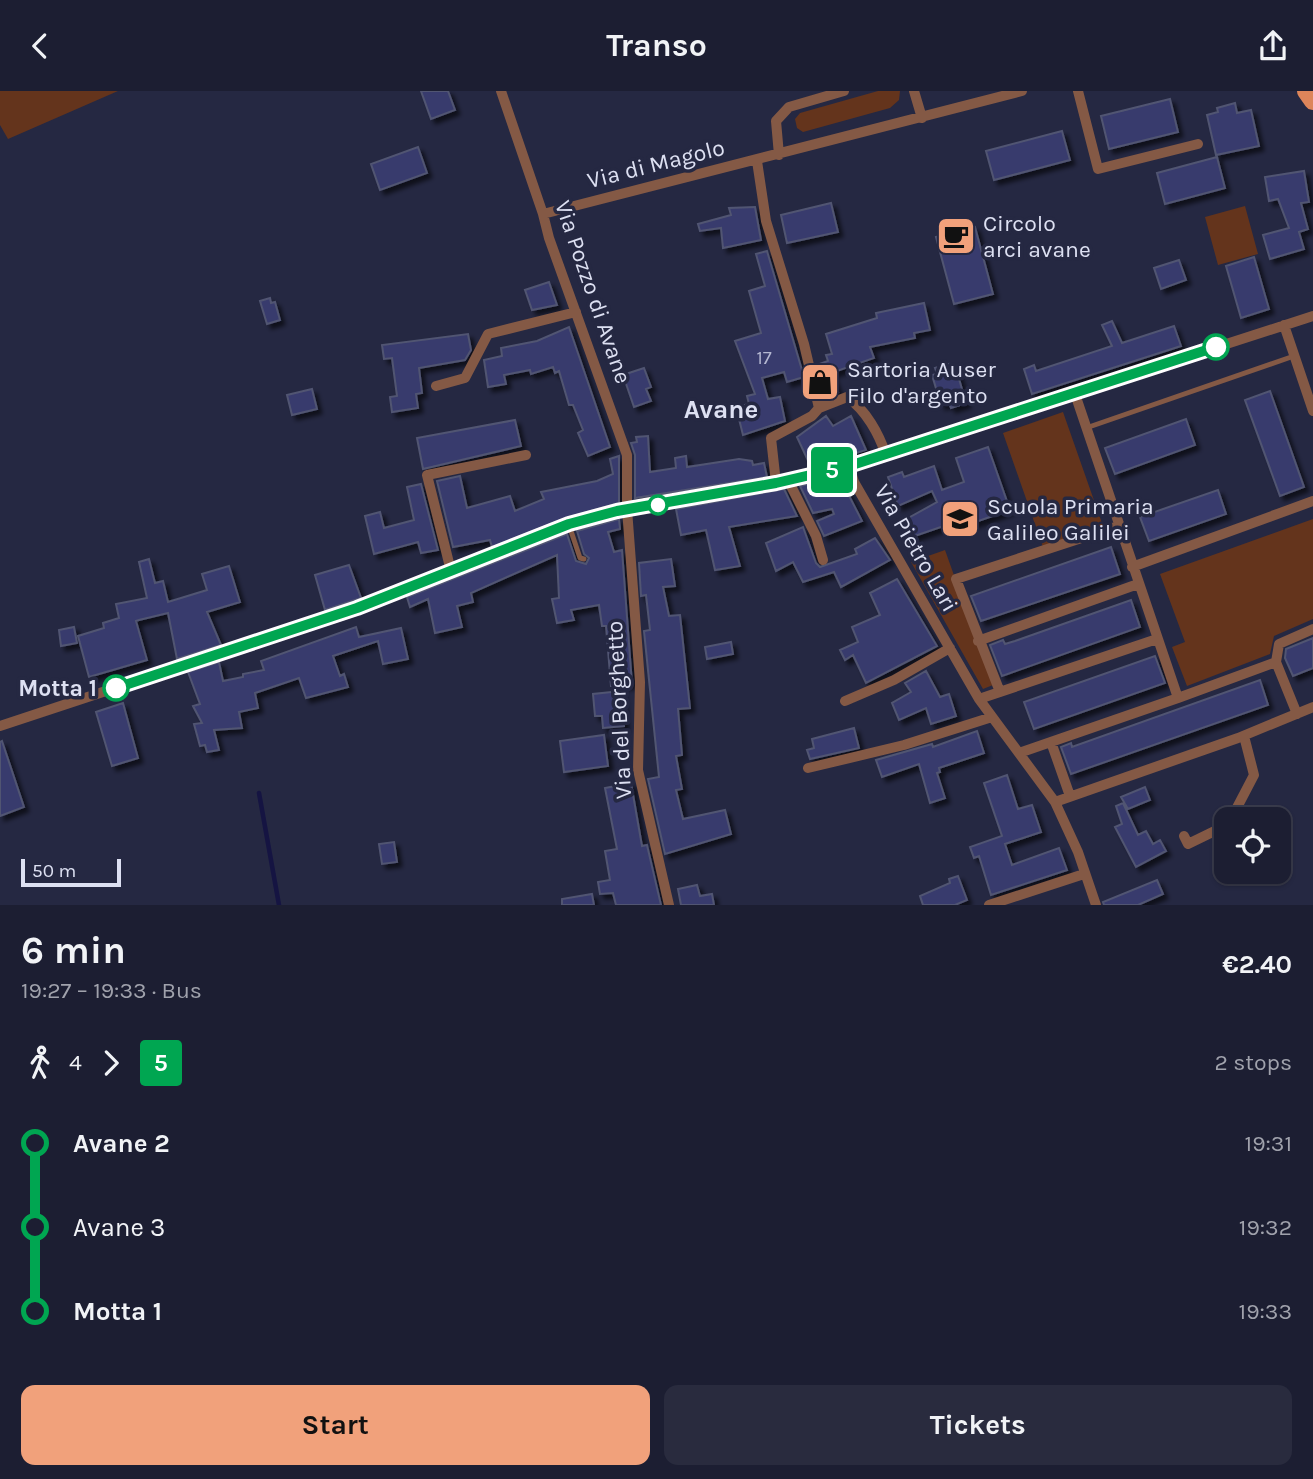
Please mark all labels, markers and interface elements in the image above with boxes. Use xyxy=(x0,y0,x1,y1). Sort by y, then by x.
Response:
icon: back xyxy=(21,27,59,65)
text: Transo xyxy=(606,27,707,64)
icon: share xyxy=(1254,27,1292,65)
street label: Via di Magolo xyxy=(585,134,727,194)
street label: Via Pozzo di Avane xyxy=(549,197,637,387)
place label: Circolo arci avane xyxy=(983,210,1091,263)
cafe icon: Circolo arci avane xyxy=(935,215,977,257)
unlabelled marker xyxy=(1203,334,1229,360)
house number: 17 xyxy=(756,347,772,369)
place label: Sartoria Auser Filo d'argento xyxy=(847,356,996,409)
shop icon: Sartoria Auser Filo d'argento xyxy=(799,361,841,403)
district label: Avane xyxy=(684,394,758,425)
line badge: 5 xyxy=(809,447,855,493)
text: 5 xyxy=(825,456,839,484)
street label: Via Pietro Lari xyxy=(869,479,963,617)
place label: Scuola Primaria Galileo Galilei xyxy=(987,493,1154,546)
unlabelled marker xyxy=(648,495,668,515)
school or university icon: Scuola Primaria Galileo Galilei xyxy=(939,498,981,540)
street label: Via del Borghetto xyxy=(601,620,637,800)
place label: Motta 1 xyxy=(18,675,97,702)
marker: Motta 1 xyxy=(103,675,129,701)
map controls xyxy=(1214,807,1291,884)
button: locate xyxy=(1214,807,1291,884)
scale bar xyxy=(21,856,121,888)
text: 50 m xyxy=(32,860,76,882)
text: 6 min xyxy=(21,928,126,973)
text: €2.40 xyxy=(1222,949,1292,980)
text: 19:27 – 19:33 · Bus xyxy=(21,977,202,1004)
icon: walk xyxy=(21,1044,59,1082)
icon: forward xyxy=(92,1044,130,1082)
text: 4 xyxy=(69,1049,82,1076)
text: 5 xyxy=(154,1049,168,1077)
text: 2 stops xyxy=(1214,1049,1292,1076)
text: Avane 2 xyxy=(73,1128,170,1159)
text: 19:31 xyxy=(1245,1130,1292,1157)
text: Avane 3 xyxy=(73,1212,165,1243)
text: 19:32 xyxy=(1239,1214,1292,1241)
text: Motta 1 xyxy=(73,1296,162,1327)
text: 19:33 xyxy=(1239,1298,1292,1325)
button: Start xyxy=(21,1385,650,1465)
button: Tickets xyxy=(664,1385,1292,1465)

